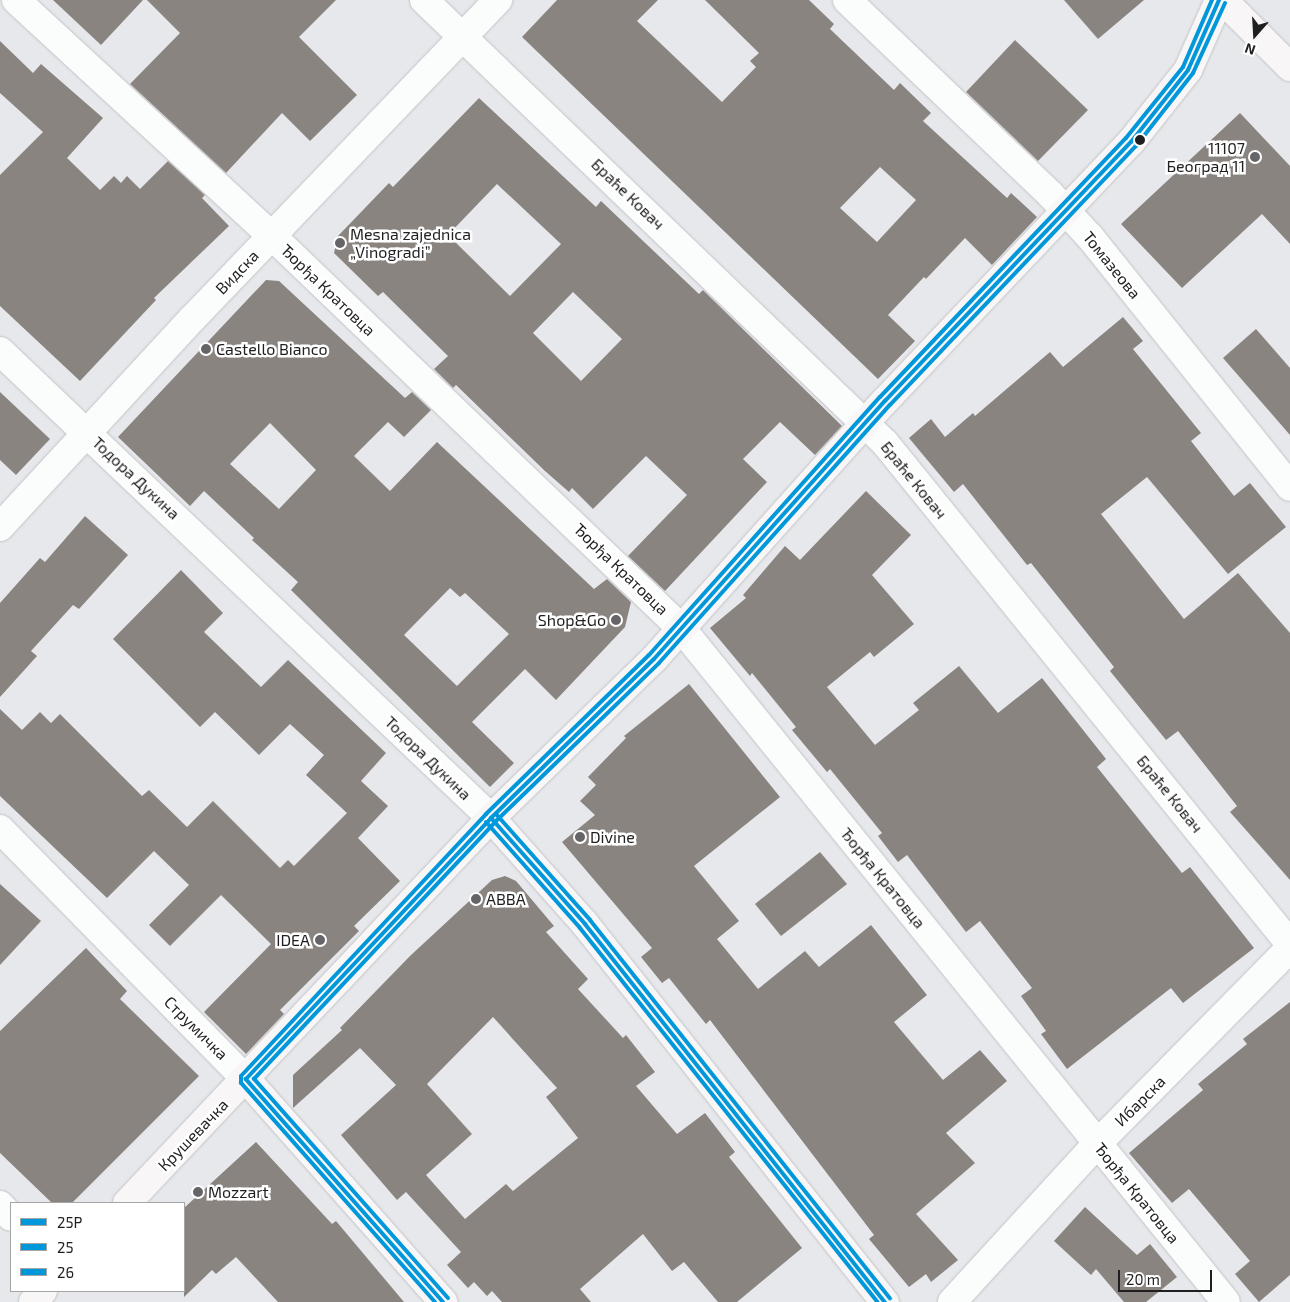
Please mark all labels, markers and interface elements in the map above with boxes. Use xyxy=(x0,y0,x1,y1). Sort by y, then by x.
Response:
north arrow xyxy=(1230,10,1280,60)
text: N xyxy=(1242,40,1258,59)
unlabelled marker xyxy=(1135,135,1145,145)
place label: 11107 Београд 11 xyxy=(1166,138,1245,176)
marker: 11107 Београд 11 xyxy=(1249,151,1261,163)
street label: Браће Ковач xyxy=(588,154,668,234)
place label: Mesna zajednica „Vinogradi” xyxy=(350,224,471,262)
street label: Томазеова xyxy=(1079,228,1145,302)
marker: Mesna zajednica „Vinogradi” xyxy=(334,237,346,249)
street label: Ђорђа Кратовца xyxy=(277,240,379,340)
street label: Видска xyxy=(211,246,263,298)
place label: Castello Bianco xyxy=(216,339,328,359)
marker: Castello Bianco xyxy=(200,343,212,355)
street label: Тодора Дукина xyxy=(88,433,184,523)
street label: Браће Ковач xyxy=(877,437,951,523)
street label: Ђорђа Кратовца xyxy=(570,519,672,619)
place label: Shop&Go xyxy=(538,610,606,630)
marker: Shop&Go xyxy=(610,614,622,626)
street label: Тодора Дукина xyxy=(381,712,475,804)
street label: Браће Ковач xyxy=(1133,751,1207,837)
street label: Ђорђа Кратовца xyxy=(837,824,929,932)
place label: Divine xyxy=(590,827,635,847)
marker: Divine xyxy=(574,831,586,843)
place label: ABBA xyxy=(486,889,526,909)
marker: ABBA xyxy=(470,893,482,905)
place label: IDEA xyxy=(276,930,310,950)
marker: IDEA xyxy=(314,934,326,946)
street label: Струмичка xyxy=(160,992,232,1064)
street label: Ибарска xyxy=(1111,1072,1169,1130)
street label: Крушевачка xyxy=(154,1095,232,1175)
street label: Ђорђа Кратовца xyxy=(1091,1139,1183,1247)
place label: Mozzart xyxy=(208,1182,269,1202)
marker: Mozzart xyxy=(192,1186,204,1198)
legend xyxy=(10,1202,185,1292)
text: 25P xyxy=(57,1213,82,1231)
text: 25 xyxy=(57,1238,73,1256)
scale bar xyxy=(1120,1260,1214,1292)
text: 26 xyxy=(57,1263,74,1281)
text: 20 m xyxy=(1126,1270,1160,1288)

